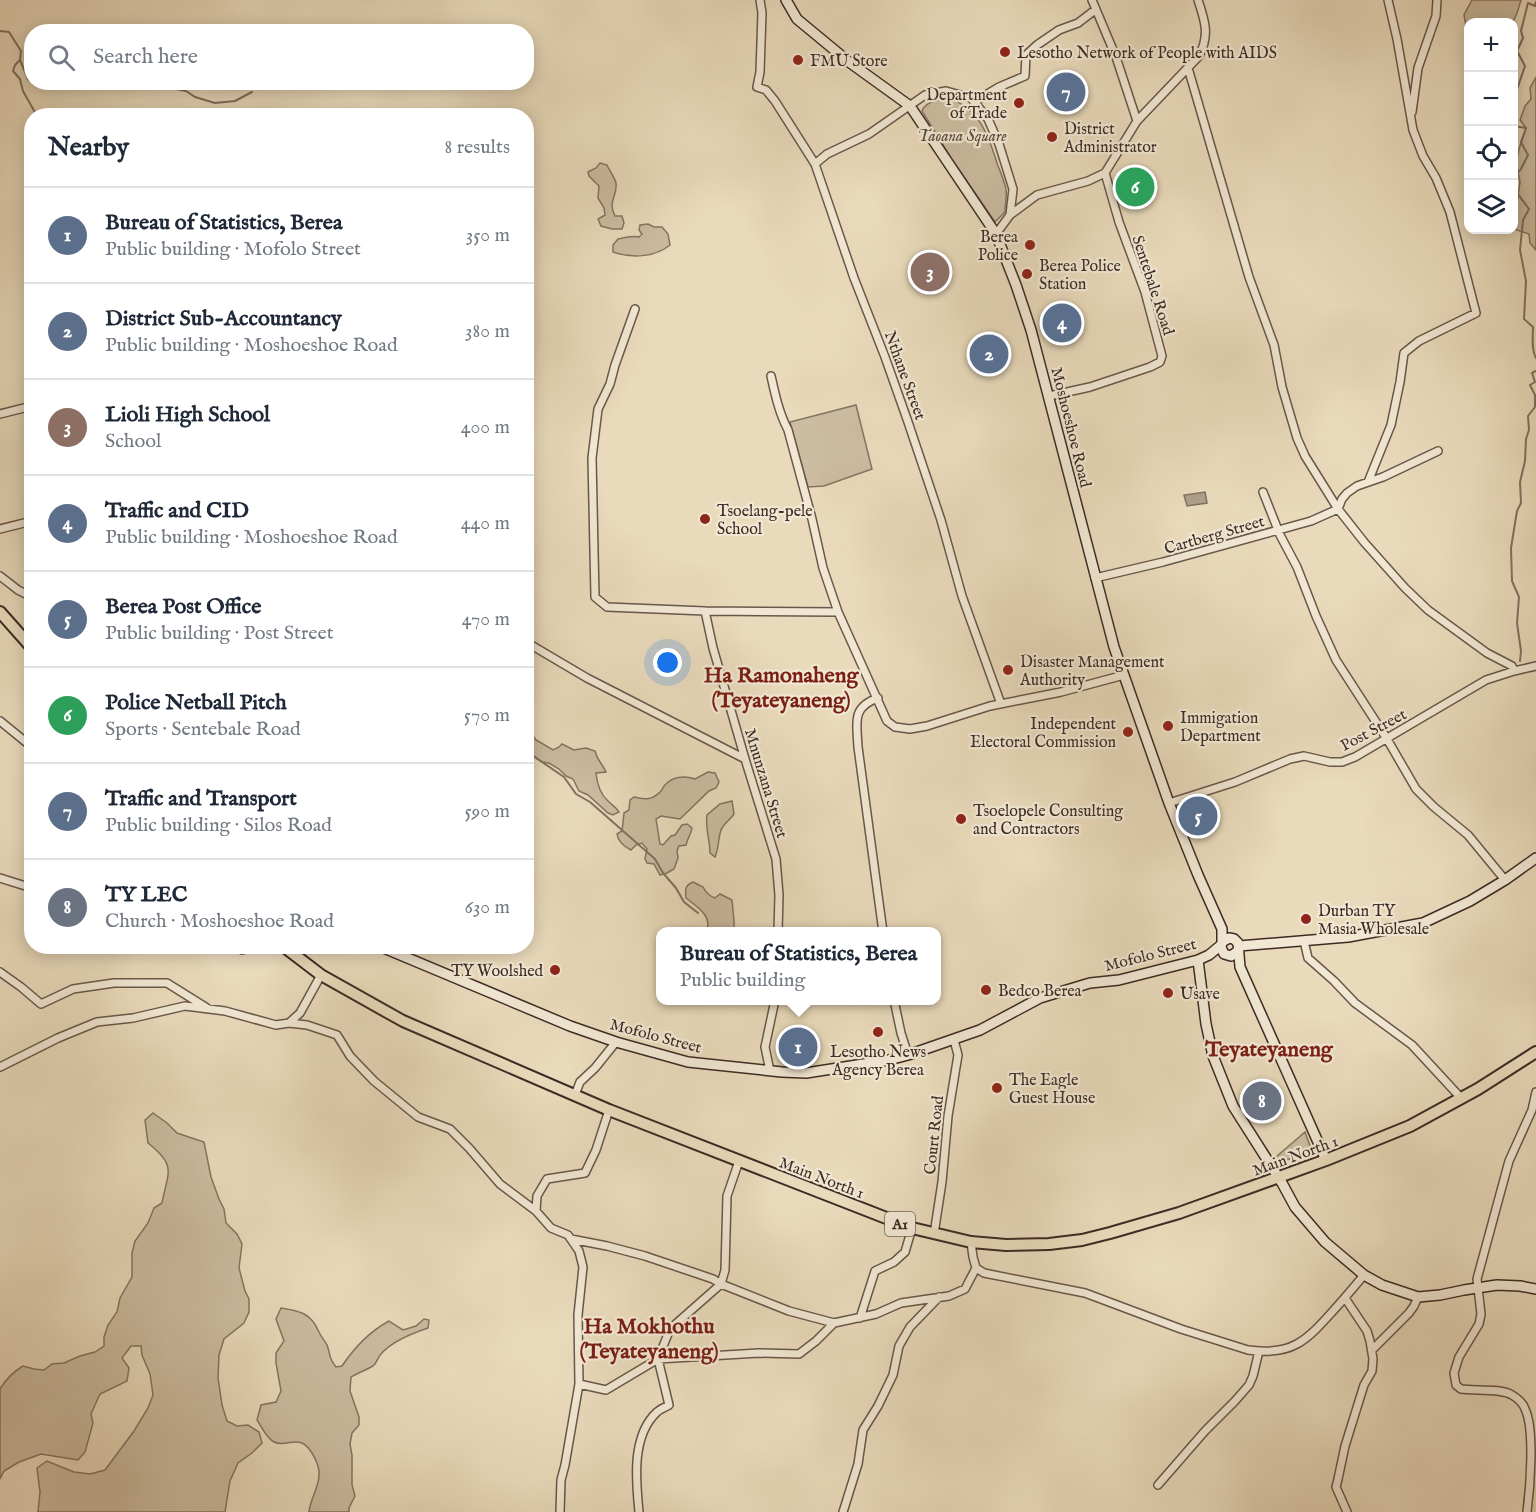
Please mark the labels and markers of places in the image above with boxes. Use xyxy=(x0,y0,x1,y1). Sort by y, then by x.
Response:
place label: Lesotho Network of People with AIDS xyxy=(1017,44,1277,64)
marker: Lesotho Network of People with AIDS xyxy=(998,45,1012,59)
place label: FMU Store xyxy=(810,52,888,72)
marker: FMU Store xyxy=(791,53,805,67)
pin: 7 xyxy=(1046,70,1086,115)
place label: Department of Trade xyxy=(926,86,1008,124)
marker: Department of Trade xyxy=(1012,96,1026,110)
place label: District Administrator xyxy=(1063,120,1157,158)
marker: District Administrator xyxy=(1045,130,1059,144)
pin: 6 xyxy=(1116,164,1154,210)
place label: Berea Police xyxy=(978,228,1018,266)
marker: Berea Police xyxy=(1023,238,1037,252)
pin: 3 xyxy=(910,250,950,294)
place label: Berea Police Station xyxy=(1039,257,1121,295)
marker: Berea Police Station xyxy=(1020,267,1034,281)
pin: 4 xyxy=(1042,300,1082,346)
pin: 2 xyxy=(970,332,1008,376)
place label: Tsoelang-pele School xyxy=(717,502,813,540)
marker: Tsoelang-pele School xyxy=(698,512,712,526)
place label: Disaster Management Authority xyxy=(1019,653,1165,691)
marker: Disaster Management Authority xyxy=(1001,663,1015,677)
place label: Immigation Department xyxy=(1180,709,1261,747)
place label: Independent Electoral Commission xyxy=(970,715,1117,753)
marker: Immigation Department xyxy=(1161,719,1175,733)
marker: Independent Electoral Commission xyxy=(1121,725,1135,739)
pin: 5 xyxy=(1178,794,1218,838)
place label: Tsoelopele Consulting and Contractors xyxy=(973,802,1123,840)
marker: Tsoelopele Consulting and Contractors xyxy=(954,812,968,826)
place label: Durban TY Masia Wholesale xyxy=(1318,902,1429,940)
marker: Durban TY Masia Wholesale xyxy=(1299,912,1313,926)
place label: TY Woolshed xyxy=(451,962,543,982)
marker: TY Woolshed xyxy=(548,963,562,977)
place label: Bedco Berea xyxy=(998,982,1082,1002)
marker: Bedco Berea xyxy=(979,983,993,997)
place label: Usave xyxy=(1180,985,1220,1005)
marker: Usave xyxy=(1161,986,1175,1000)
pin: 1 xyxy=(778,1024,818,1070)
marker: Lesotho News Agency Berea xyxy=(871,1025,885,1039)
place label: Lesotho News Agency Berea xyxy=(830,1043,926,1081)
place label: The Eagle Guest House xyxy=(1009,1071,1095,1109)
pin: 8 xyxy=(1242,1078,1282,1124)
marker: The Eagle Guest House xyxy=(990,1081,1004,1095)

